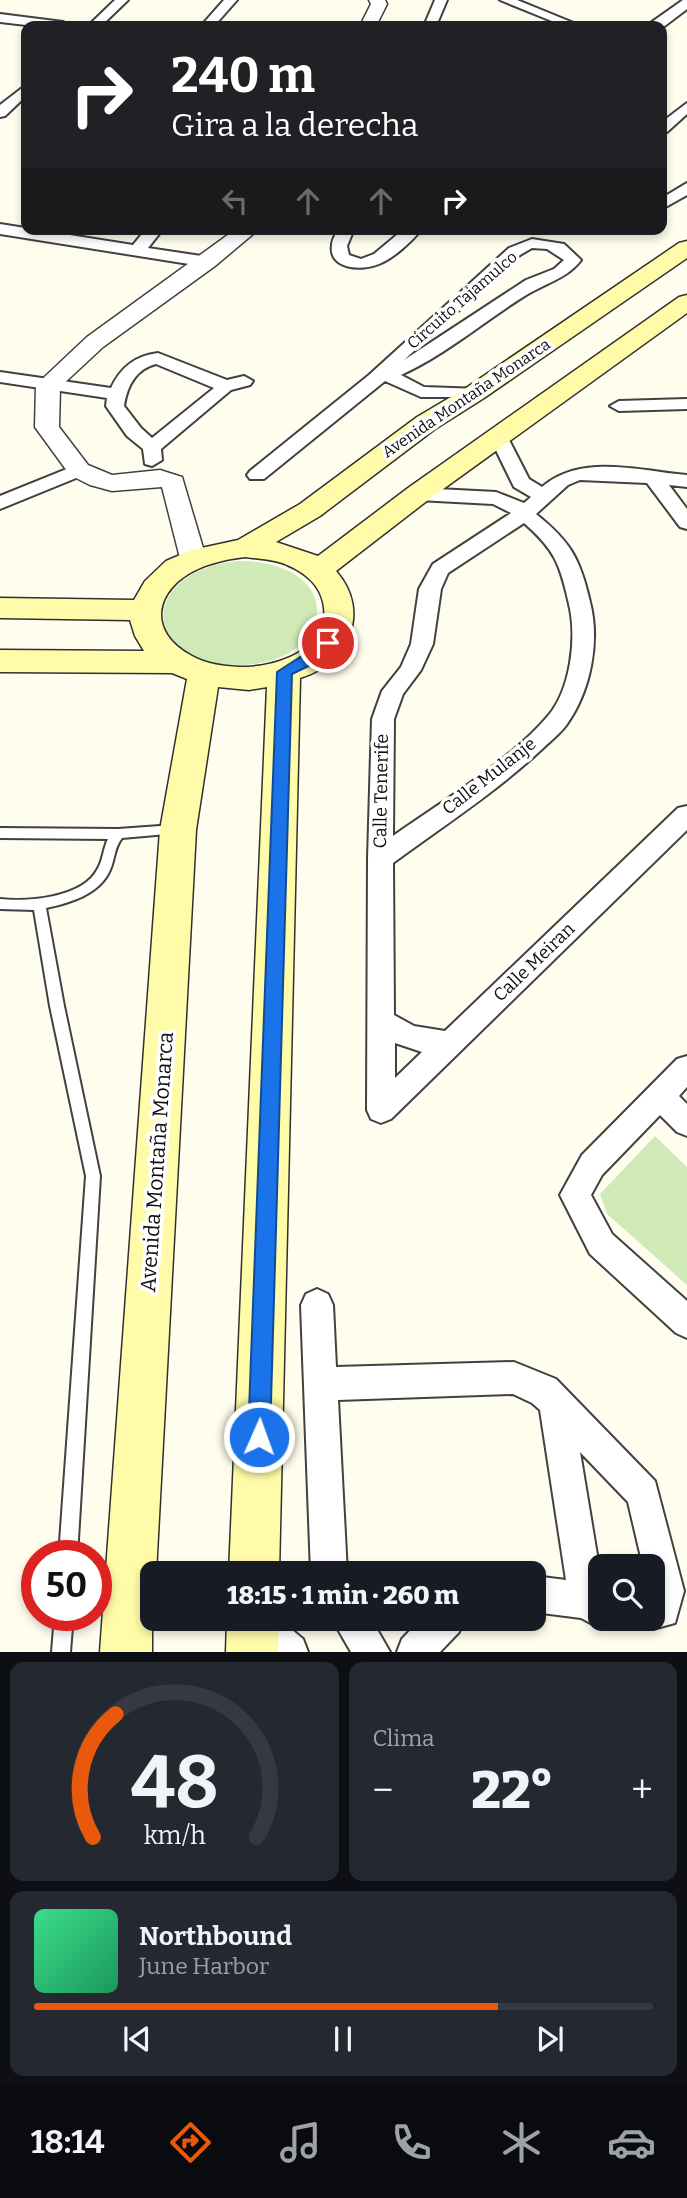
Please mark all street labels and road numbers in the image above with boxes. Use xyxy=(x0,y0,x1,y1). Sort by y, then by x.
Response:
street label: Circuito Tajamulco xyxy=(403,247,521,353)
street label: Avenida Montaña Monarca xyxy=(378,334,554,461)
street label: Calle Mulanje xyxy=(438,733,540,819)
street label: Calle Tenerife xyxy=(369,734,393,848)
street label: Calle Meiran xyxy=(489,917,580,1006)
street label: Avenida Montaña Monarca xyxy=(135,1030,179,1293)

